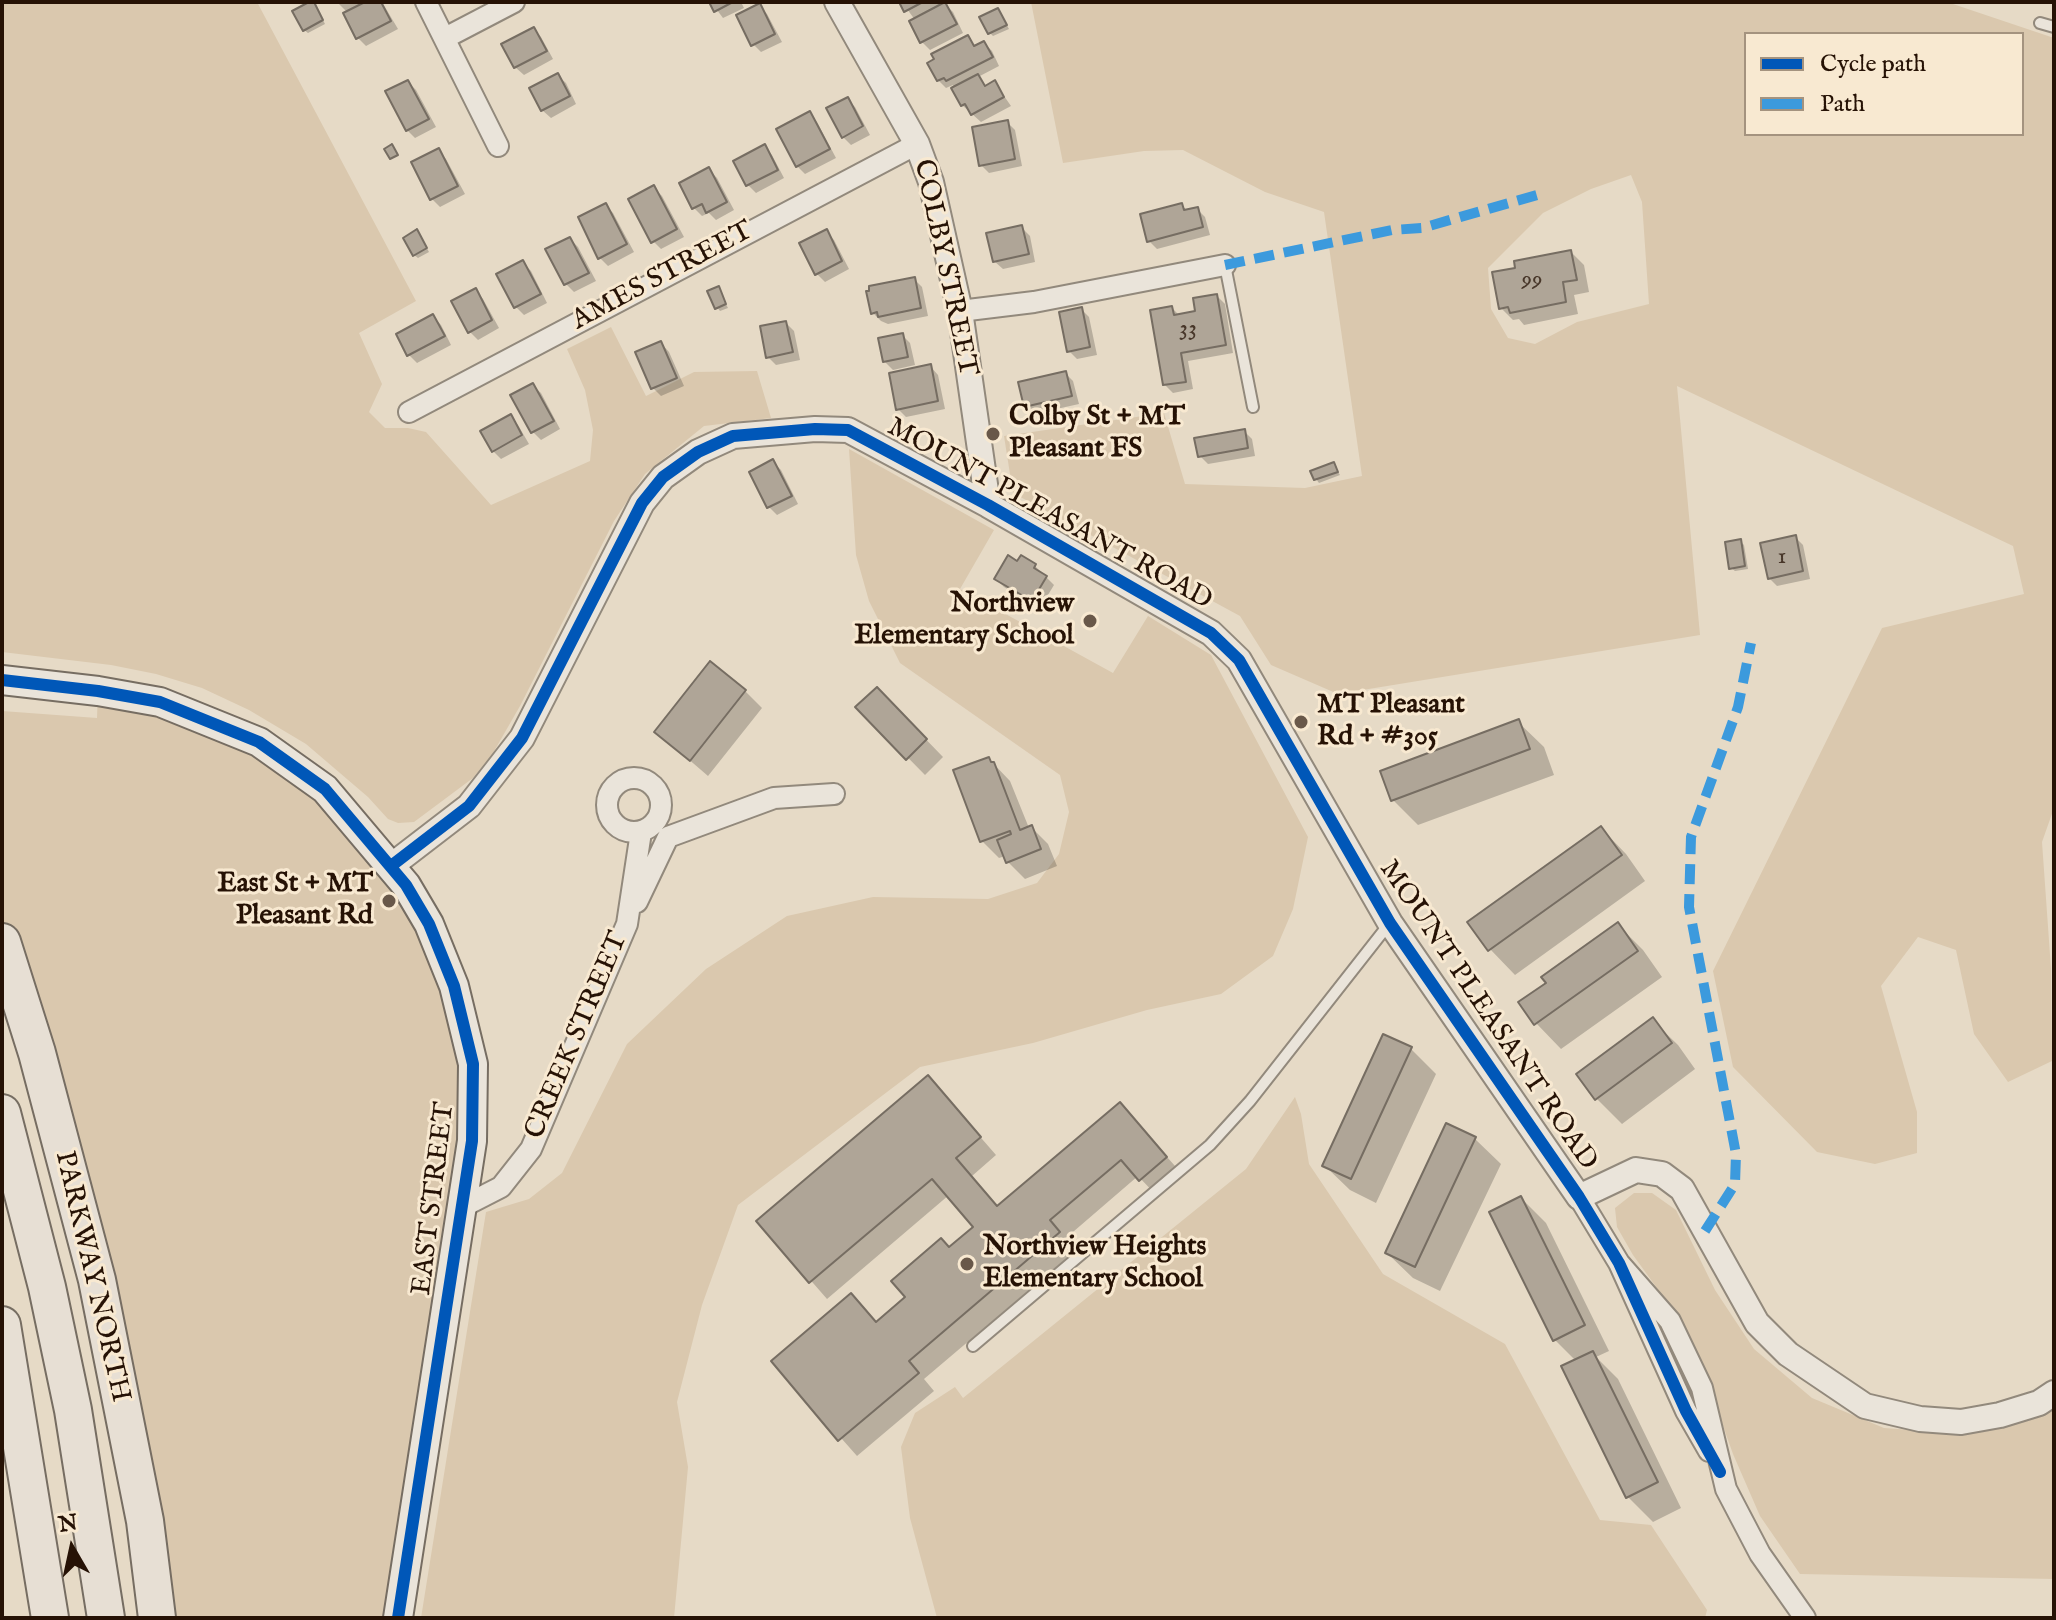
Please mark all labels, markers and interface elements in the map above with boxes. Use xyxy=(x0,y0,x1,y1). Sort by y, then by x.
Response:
legend xyxy=(1744,32,2024,136)
text: Cycle path xyxy=(1820,49,1926,80)
text: Path xyxy=(1820,89,1865,120)
street label: COLBY STREET xyxy=(905,157,983,379)
street label: AMES STREET xyxy=(567,215,759,339)
house number: 99 xyxy=(1522,267,1542,295)
house number: 33 xyxy=(1179,316,1197,344)
place label: Colby St + MT Pleasant FS xyxy=(1009,401,1185,467)
street label: MOUNT PLEASANT ROAD xyxy=(881,411,1217,619)
marker: Colby St + MT Pleasant FS xyxy=(984,425,1002,443)
house number: 1 xyxy=(1778,544,1786,572)
place label: Northview Elementary School xyxy=(854,588,1074,654)
marker: Northview Elementary School xyxy=(1081,612,1099,630)
place label: MT Pleasant Rd + #305 xyxy=(1317,689,1465,755)
marker: MT Pleasant Rd + #305 xyxy=(1292,713,1310,731)
street label: MOUNT PLEASANT ROAD xyxy=(1371,855,1603,1177)
place label: East St + MT Pleasant Rd xyxy=(217,868,373,934)
marker: East St + MT Pleasant Rd xyxy=(380,892,398,910)
street label: CREEK STREET xyxy=(519,928,637,1144)
street label: EAST STREET xyxy=(406,1101,464,1297)
street label: PARKWAY NORTH xyxy=(46,1148,136,1406)
place label: Northview Heights Elementary School xyxy=(983,1231,1206,1297)
marker: Northview Heights Elementary School xyxy=(958,1255,976,1273)
north arrow xyxy=(32,1508,112,1588)
text: N xyxy=(57,1509,80,1540)

